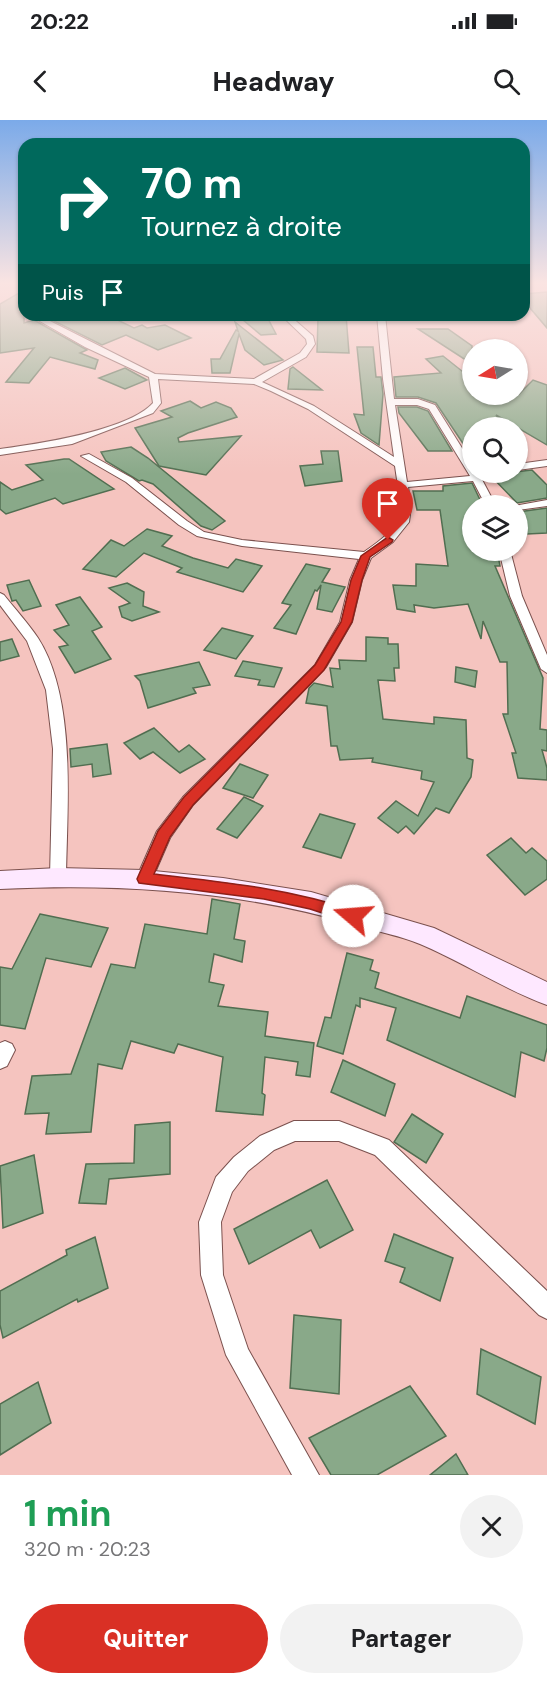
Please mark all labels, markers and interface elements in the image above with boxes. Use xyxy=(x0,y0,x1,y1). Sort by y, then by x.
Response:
text: 20:22 xyxy=(30,7,89,36)
text: Headway xyxy=(212,64,335,99)
icon: back xyxy=(24,65,57,98)
icon: search xyxy=(490,65,523,98)
text: 70 m xyxy=(141,156,242,211)
icon: right xyxy=(42,162,120,240)
text: Tournez à droite xyxy=(141,209,342,244)
icon: arrive xyxy=(96,276,129,309)
text: Puis xyxy=(42,278,84,307)
north arrow xyxy=(462,339,528,405)
map controls xyxy=(462,339,528,561)
button: search xyxy=(462,417,528,483)
pin xyxy=(362,478,413,540)
icon: arrive xyxy=(371,487,404,520)
button: layers xyxy=(462,495,528,561)
position arrow xyxy=(321,884,385,948)
text: 1 min xyxy=(24,1490,112,1537)
button: close xyxy=(460,1495,523,1558)
text: 320 m · 20:23 xyxy=(24,1536,151,1562)
button: Quitter xyxy=(24,1604,268,1673)
button: Partager xyxy=(280,1604,523,1673)

